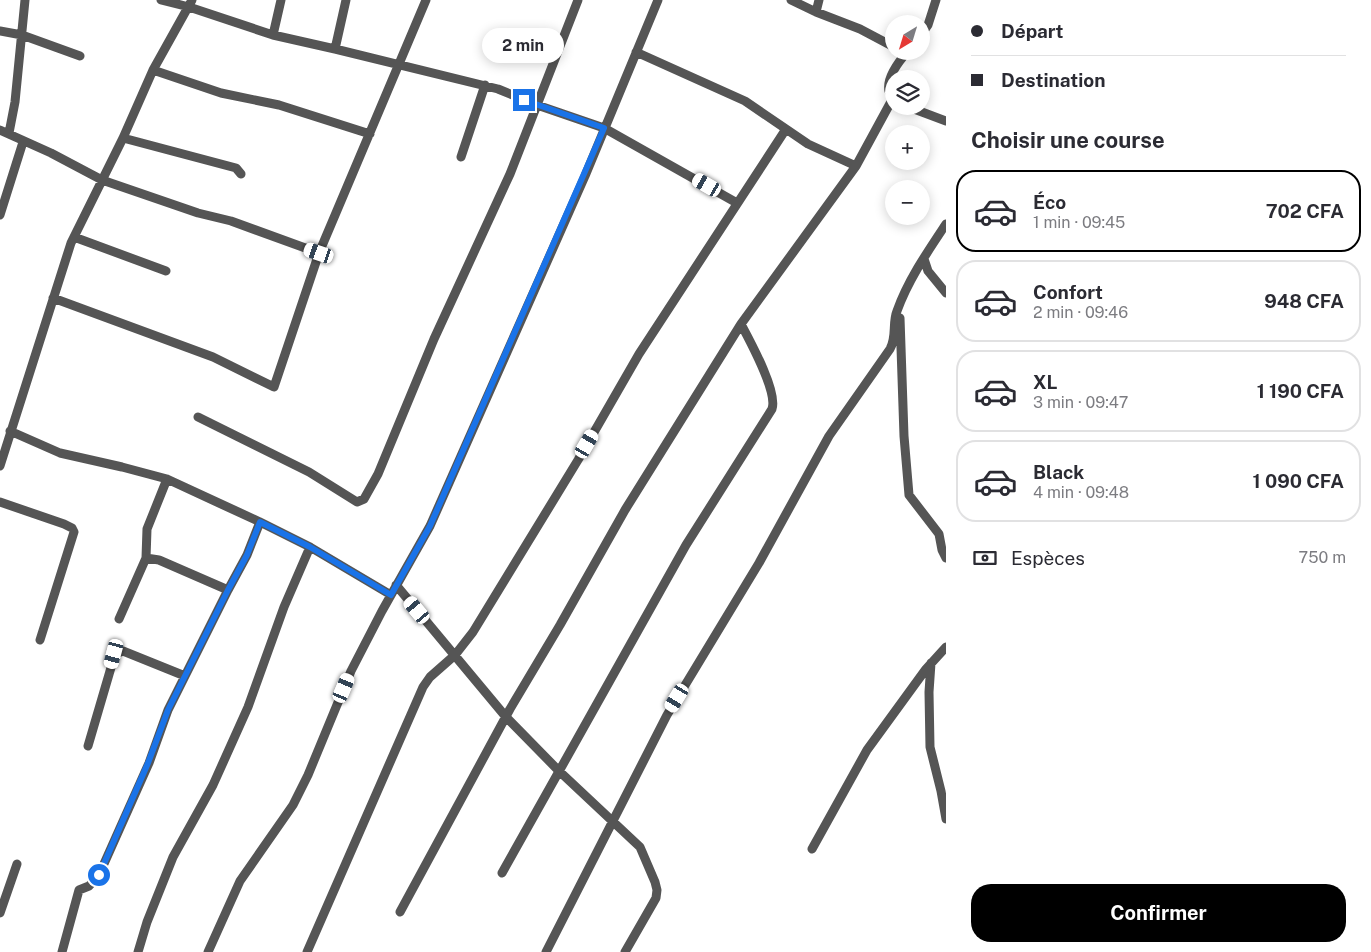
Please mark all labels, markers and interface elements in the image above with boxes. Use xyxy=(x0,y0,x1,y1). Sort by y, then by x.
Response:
north arrow xyxy=(885,15,930,60)
map controls xyxy=(885,15,930,225)
text: Départ xyxy=(1001,20,1064,42)
callout: 2 min xyxy=(483,28,565,62)
text: 2 min xyxy=(502,36,544,55)
text: Destination xyxy=(1001,69,1105,91)
button: layers xyxy=(885,70,930,115)
route end xyxy=(513,89,535,111)
button: + xyxy=(885,125,930,170)
text: Choisir une course xyxy=(971,127,1165,153)
car xyxy=(690,171,723,199)
button: − xyxy=(885,180,930,225)
icon: car xyxy=(973,189,1018,234)
text: Éco xyxy=(1033,191,1066,213)
text: 702 CFA xyxy=(1266,200,1344,222)
text: 1 min · 09:45 xyxy=(1033,213,1125,232)
car xyxy=(302,241,335,265)
icon: car xyxy=(973,279,1018,324)
text: Confort xyxy=(1033,281,1103,303)
text: 948 CFA xyxy=(1264,290,1344,312)
text: 2 min · 09:46 xyxy=(1033,303,1128,322)
icon: car xyxy=(973,369,1018,414)
text: XL xyxy=(1033,371,1058,393)
text: 1 190 CFA xyxy=(1257,380,1344,402)
text: 3 min · 09:47 xyxy=(1033,393,1128,412)
car xyxy=(573,427,600,461)
icon: car xyxy=(973,459,1018,504)
text: Black xyxy=(1033,461,1084,483)
text: 1 090 CFA xyxy=(1253,470,1344,492)
text: 4 min · 09:48 xyxy=(1033,483,1129,502)
icon: cash xyxy=(971,544,999,572)
text: Espèces xyxy=(1011,547,1085,569)
text: 750 m xyxy=(1299,548,1346,567)
car xyxy=(401,594,432,626)
car xyxy=(102,638,125,670)
car xyxy=(331,671,356,705)
car xyxy=(662,681,691,715)
route start xyxy=(88,864,110,886)
button: Confirmer xyxy=(971,884,1346,942)

